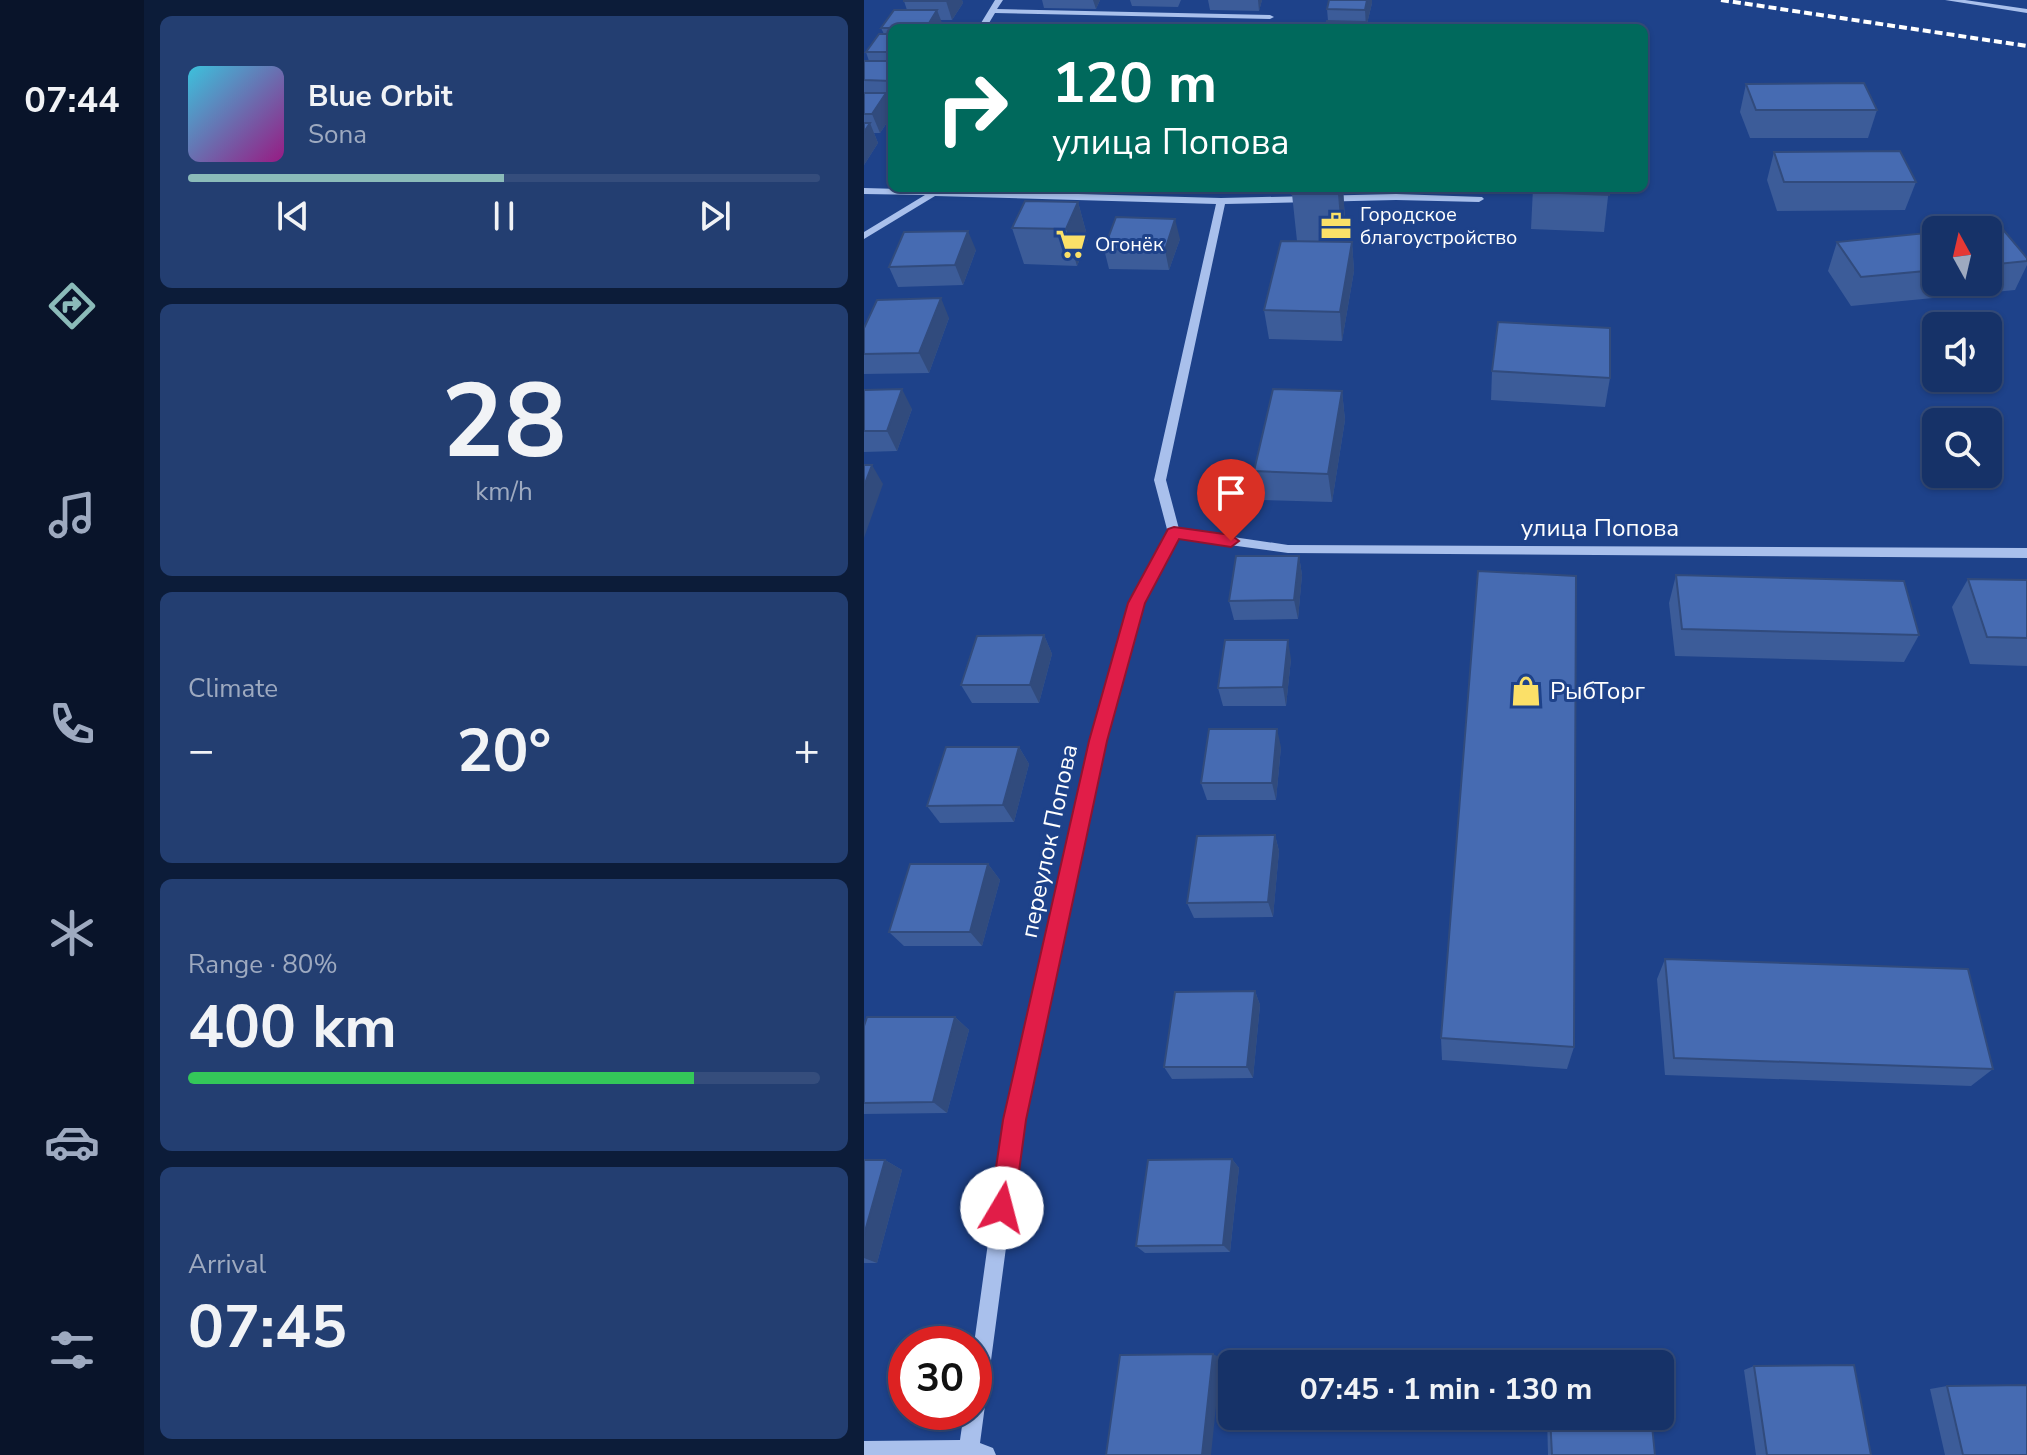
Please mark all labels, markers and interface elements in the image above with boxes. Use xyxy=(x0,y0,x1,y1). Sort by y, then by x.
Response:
text: 120 m xyxy=(1052,45,1217,122)
icon: right xyxy=(920,56,1024,160)
text: 07:44 xyxy=(24,76,120,125)
text: Blue Orbit xyxy=(308,76,452,117)
text: Sona xyxy=(308,117,367,152)
text: улица Попова xyxy=(1052,118,1290,167)
icon: previous xyxy=(271,194,315,238)
icon: pause xyxy=(482,194,526,238)
icon: next xyxy=(693,194,737,238)
place label: Городское благоустройство xyxy=(1360,201,1517,251)
office icon: Городское благоустройство xyxy=(1319,209,1353,243)
north arrow xyxy=(1922,216,2002,296)
map controls xyxy=(1922,216,2002,488)
supermarket icon: Огонёк xyxy=(1054,227,1088,261)
place label: Огонёк xyxy=(1095,231,1164,258)
icon: directions xyxy=(44,278,100,334)
button: sound xyxy=(1922,312,2002,392)
text: 28 xyxy=(442,351,566,493)
button: search xyxy=(1922,408,2002,488)
pin xyxy=(1197,459,1265,541)
icon: arrive xyxy=(1209,471,1253,515)
text: km/h xyxy=(475,474,533,509)
icon: music xyxy=(44,487,100,543)
street label: улица Попова xyxy=(1521,512,1679,544)
text: Climate xyxy=(188,671,278,706)
shop icon: РыбТорг xyxy=(1509,674,1543,708)
place label: РыбТорг xyxy=(1550,675,1645,707)
icon: phone xyxy=(44,696,100,752)
text: 20° xyxy=(457,710,551,792)
text: − xyxy=(188,721,214,781)
text: + xyxy=(794,721,820,781)
street label: переулок Попова xyxy=(1013,741,1085,941)
icon: climate xyxy=(44,905,100,961)
text: Range · 80% xyxy=(188,947,338,982)
text: 400 km xyxy=(188,986,397,1068)
icon: car xyxy=(44,1114,100,1170)
position arrow xyxy=(960,1166,1044,1250)
text: Arrival xyxy=(188,1247,266,1282)
text: 07:45 xyxy=(188,1286,347,1368)
icon: filters xyxy=(44,1322,100,1378)
speed limit sign: 30 xyxy=(888,1326,992,1430)
text: 07:45 · 1 min · 130 m xyxy=(1300,1369,1592,1410)

